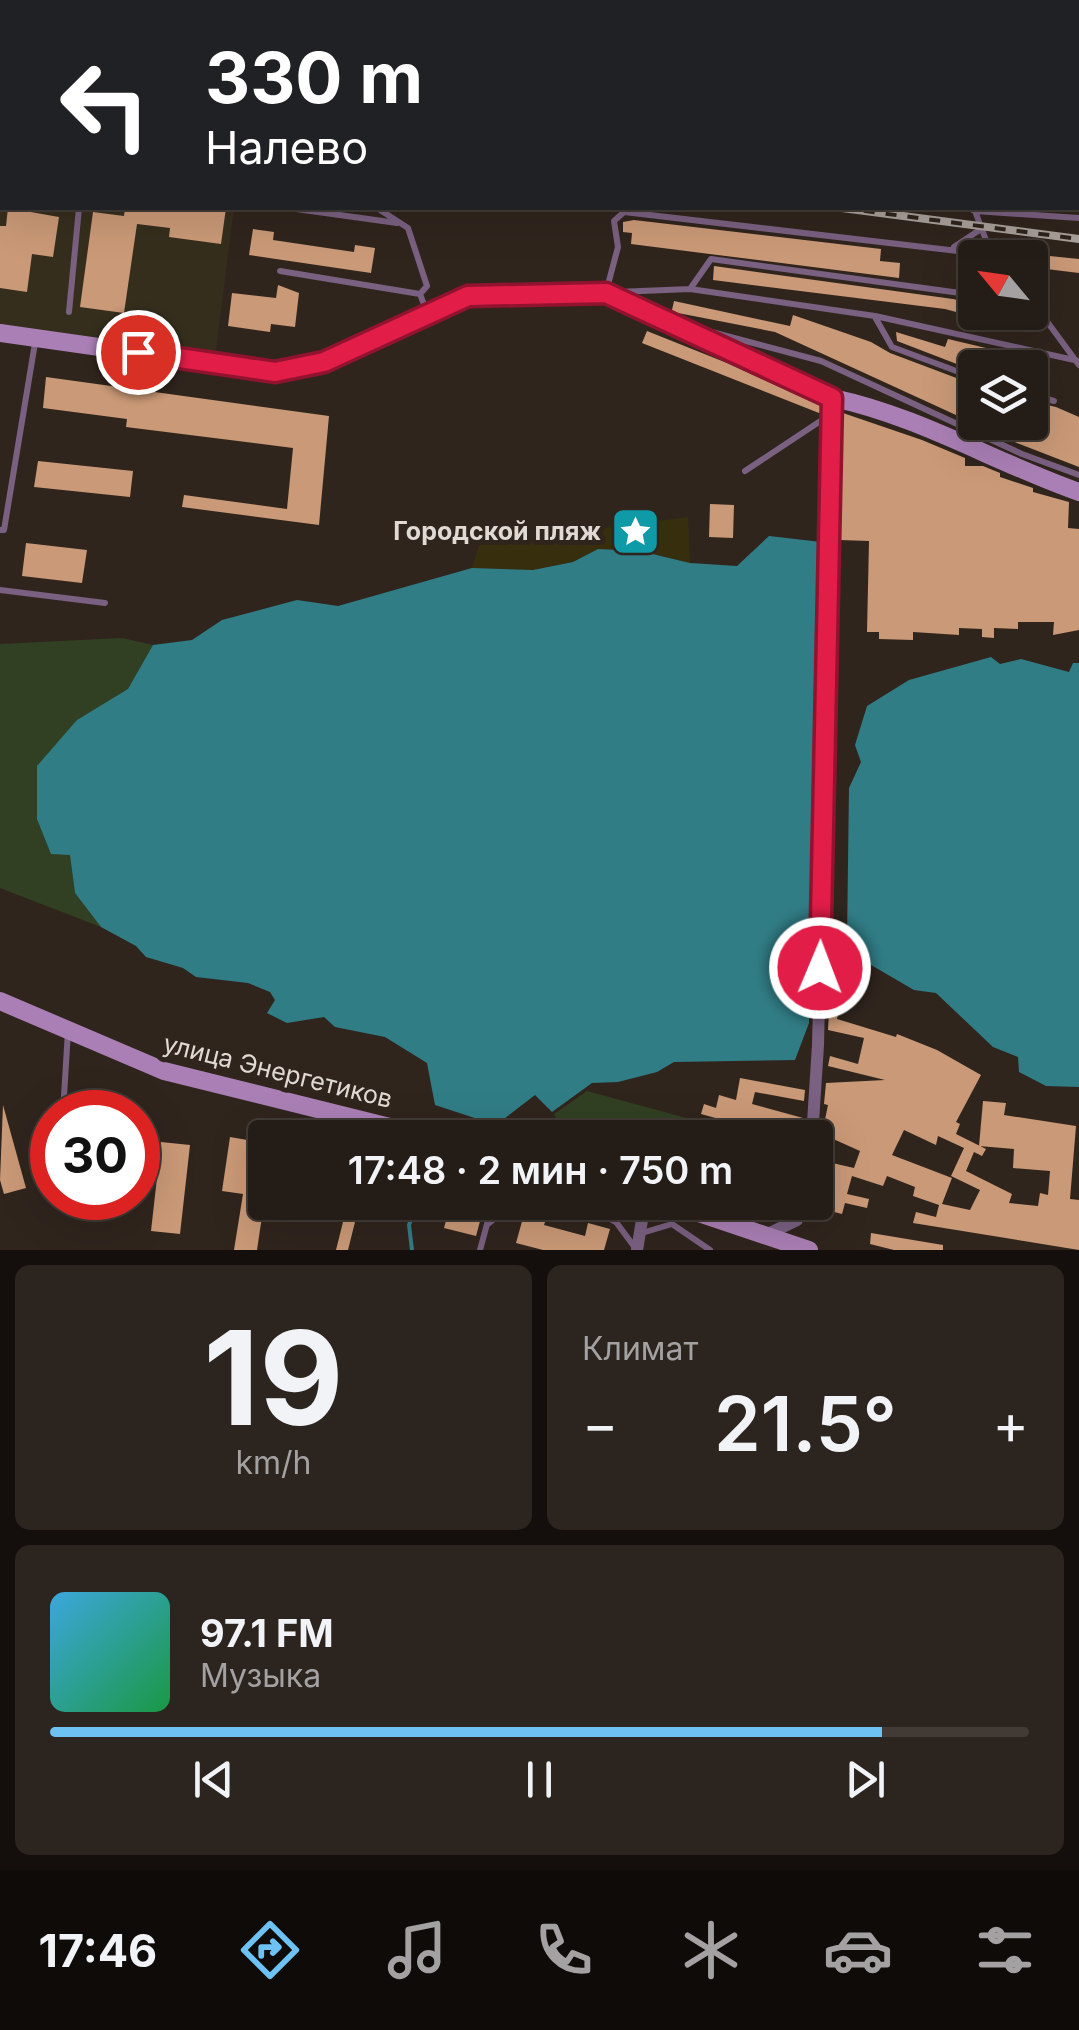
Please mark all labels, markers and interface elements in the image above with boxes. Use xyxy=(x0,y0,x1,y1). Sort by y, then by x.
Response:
text: 330 m xyxy=(205,35,423,120)
icon: left xyxy=(40,40,170,170)
text: Налево xyxy=(205,120,368,175)
north arrow xyxy=(958,240,1048,330)
map controls xyxy=(958,240,1048,440)
pin xyxy=(96,310,181,395)
icon: arrive xyxy=(111,325,166,380)
button: layers xyxy=(958,350,1048,440)
place icon: Городской пляж xyxy=(610,505,662,557)
place label: Городской пляж xyxy=(393,516,601,546)
position arrow xyxy=(768,916,872,1020)
street label: улица Энергетиков xyxy=(160,1028,396,1114)
speed limit sign: 30 xyxy=(30,1090,160,1220)
text: 17:48 · 2 мин · 750 m xyxy=(348,1147,733,1193)
text: 19 xyxy=(203,1299,344,1456)
text: Климат xyxy=(582,1329,698,1368)
text: 21.5° xyxy=(714,1378,897,1469)
text: − xyxy=(582,1391,618,1457)
text: + xyxy=(993,1391,1029,1457)
text: km/h xyxy=(235,1443,312,1482)
text: 97.1 FM xyxy=(200,1610,334,1656)
text: Музыка xyxy=(200,1656,321,1695)
icon: previous xyxy=(186,1752,241,1807)
icon: pause xyxy=(512,1752,567,1807)
icon: next xyxy=(838,1752,893,1807)
icon: directions xyxy=(235,1915,305,1985)
icon: music xyxy=(382,1915,452,1985)
icon: phone xyxy=(529,1915,599,1985)
icon: climate xyxy=(676,1915,746,1985)
icon: car xyxy=(823,1915,893,1985)
icon: filters xyxy=(970,1915,1040,1985)
text: 17:46 xyxy=(39,1923,157,1978)

